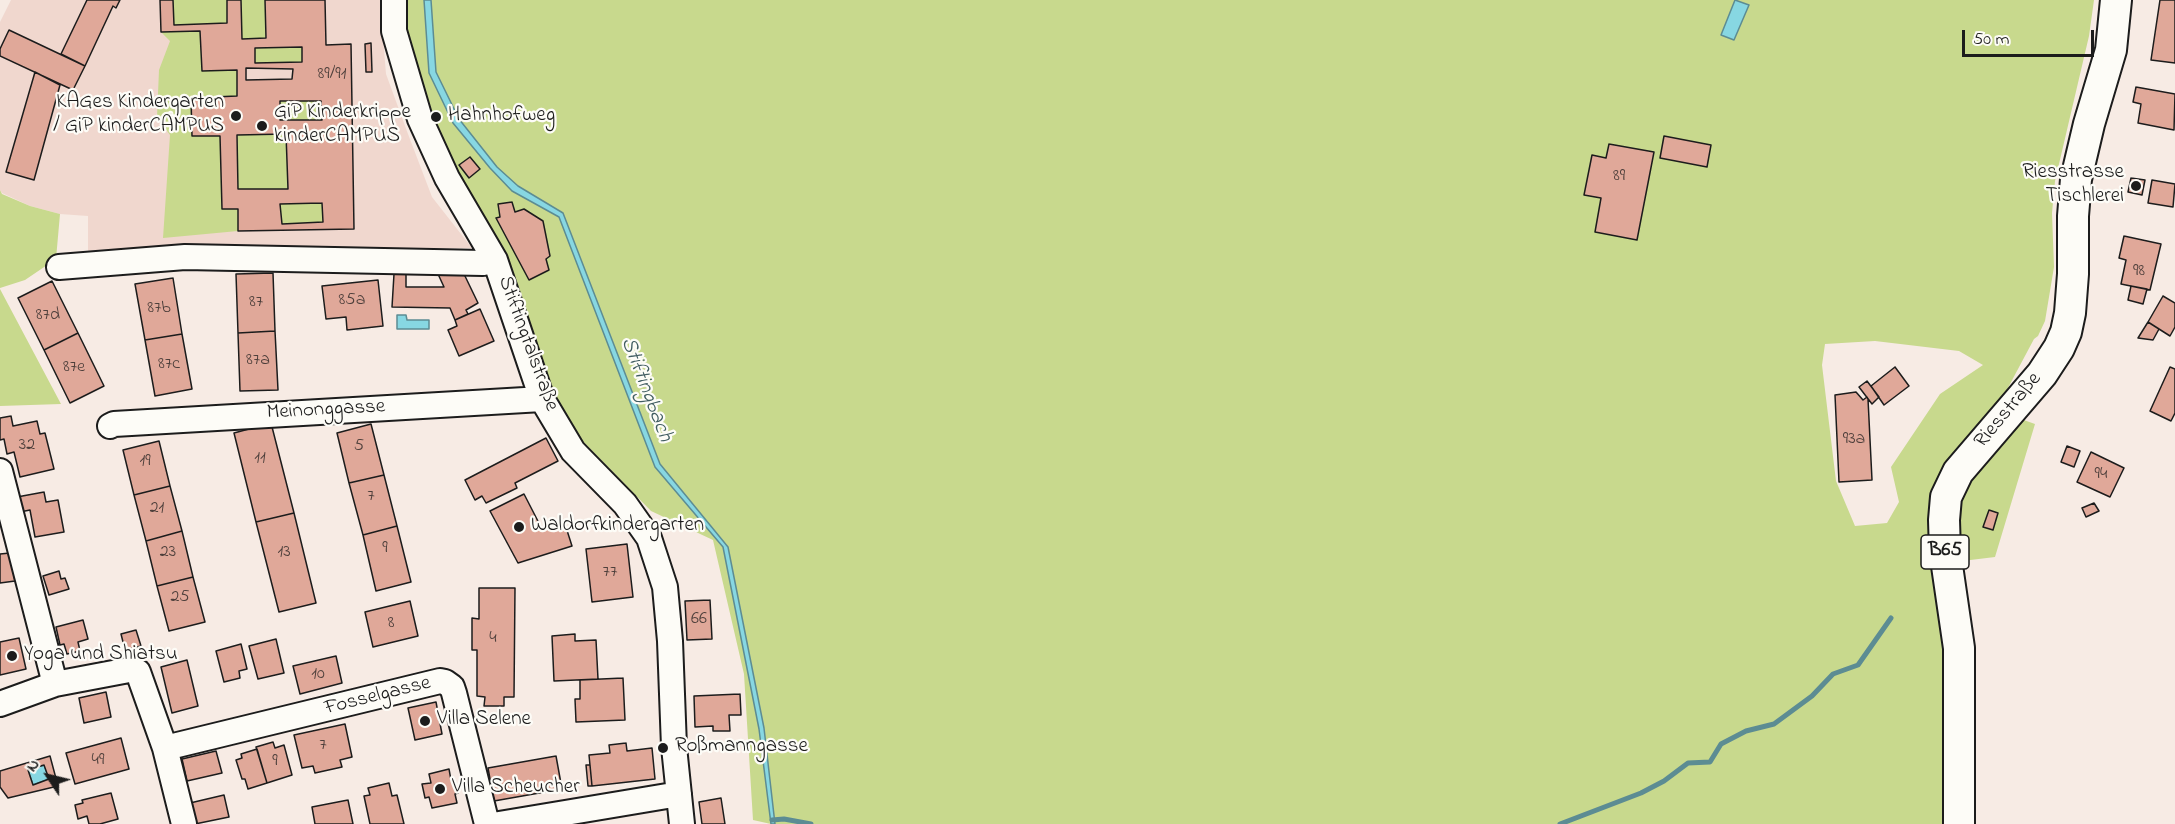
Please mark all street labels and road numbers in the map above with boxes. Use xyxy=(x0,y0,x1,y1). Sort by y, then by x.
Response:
street label: Stiftingtalstraße xyxy=(491,273,563,415)
street label: Riesstraße xyxy=(1970,368,2048,454)
street label: Meinonggasse xyxy=(266,395,386,427)
road number: B65 xyxy=(1921,535,1969,569)
street label: Fosselgasse xyxy=(322,672,434,722)

